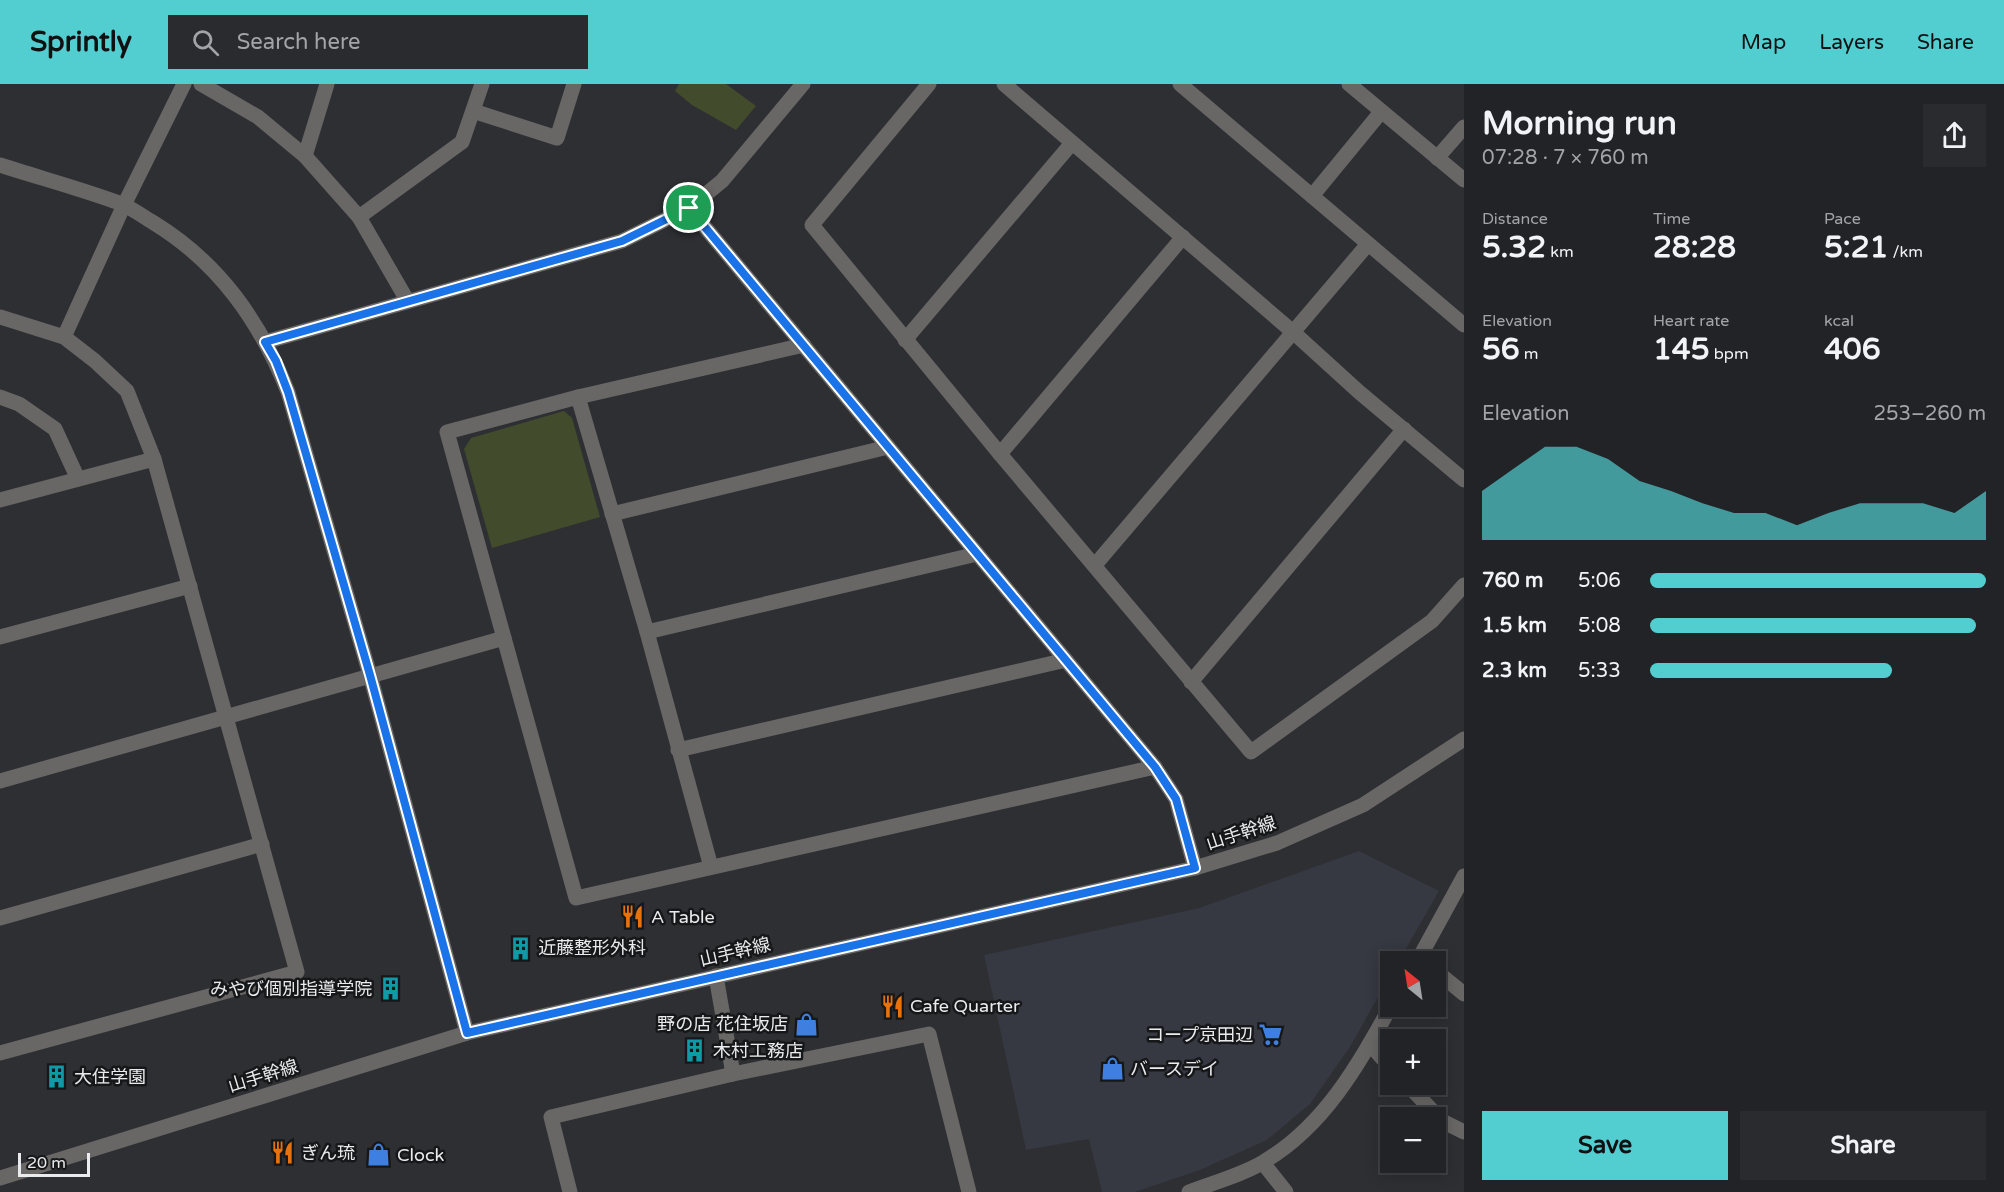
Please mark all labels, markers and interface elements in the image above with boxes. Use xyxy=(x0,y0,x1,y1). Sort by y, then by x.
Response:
search box xyxy=(168,15,588,69)
text: Sprintly xyxy=(30,25,132,59)
icon: search xyxy=(189,26,222,59)
text: Search here xyxy=(237,29,361,55)
text: Map xyxy=(1741,30,1786,55)
text: Layers xyxy=(1819,30,1884,55)
text: Share xyxy=(1917,30,1974,55)
text: Morning run xyxy=(1482,104,1677,143)
button: share xyxy=(1923,104,1986,167)
text: 07:28 · 7 × 760 m xyxy=(1482,146,1649,170)
pin xyxy=(663,182,714,233)
icon: arrive xyxy=(672,191,705,224)
text: Distance xyxy=(1482,209,1548,229)
text: Time xyxy=(1653,209,1690,229)
text: Pace xyxy=(1824,209,1861,229)
text: 5.32 xyxy=(1482,229,1546,266)
text: 28:28 xyxy=(1653,229,1736,266)
text: 5:21 xyxy=(1824,229,1888,266)
text: km xyxy=(1546,242,1574,262)
text: /km xyxy=(1888,242,1923,262)
text: Elevation xyxy=(1482,311,1552,331)
text: Heart rate xyxy=(1653,311,1729,331)
text: kcal xyxy=(1824,311,1854,331)
text: 56 xyxy=(1482,331,1520,368)
text: 145 xyxy=(1653,331,1710,368)
text: 406 xyxy=(1824,331,1881,368)
text: m xyxy=(1520,344,1539,364)
text: bpm xyxy=(1710,344,1749,364)
text: Elevation xyxy=(1482,402,1569,426)
text: 253–260 m xyxy=(1873,402,1986,426)
text: 760 m xyxy=(1482,569,1543,593)
text: 5:06 xyxy=(1578,569,1621,593)
text: 1.5 km xyxy=(1482,614,1547,638)
text: 5:08 xyxy=(1578,614,1621,638)
text: 2.3 km xyxy=(1482,659,1547,683)
text: 5:33 xyxy=(1578,659,1621,683)
street label: 山手幹線 xyxy=(1203,811,1279,855)
restaurant icon: A Table xyxy=(620,904,646,930)
place label: A Table xyxy=(651,906,715,928)
street label: 山手幹線 xyxy=(697,933,773,971)
building icon: 近藤整形外科 xyxy=(507,935,533,961)
place label: 近藤整形外科 xyxy=(538,937,646,959)
north arrow xyxy=(1380,951,1446,1017)
map controls xyxy=(1380,951,1446,1173)
building icon: みやび個別指導学院 xyxy=(377,976,403,1002)
place label: みやび個別指導学院 xyxy=(210,978,372,1000)
restaurant icon: Cafe Quarter xyxy=(879,993,905,1019)
place label: Cafe Quarter xyxy=(910,995,1020,1017)
shop icon: 野の店 花住坂店 xyxy=(793,1011,819,1037)
place label: 野の店 花住坂店 xyxy=(657,1013,788,1035)
supermarket icon: コープ京田辺 xyxy=(1258,1022,1284,1048)
place label: コープ京田辺 xyxy=(1146,1024,1253,1046)
button: + xyxy=(1380,1029,1446,1095)
building icon: 木村工務店 xyxy=(682,1038,708,1064)
place label: 木村工務店 xyxy=(713,1040,803,1062)
street label: 山手幹線 xyxy=(225,1055,301,1097)
shop icon: バースデイ xyxy=(1099,1056,1125,1082)
place label: バースデイ xyxy=(1130,1058,1219,1080)
building icon: 大住学園 xyxy=(43,1064,69,1090)
place label: 大住学園 xyxy=(74,1066,146,1088)
button: − xyxy=(1380,1107,1446,1173)
button: Save xyxy=(1482,1111,1728,1180)
button: Share xyxy=(1740,1111,1986,1180)
restaurant icon: ぎん琉 xyxy=(270,1140,296,1166)
place label: ぎん琉 xyxy=(301,1142,355,1164)
shop icon: Clock xyxy=(366,1142,392,1168)
place label: Clock xyxy=(397,1144,445,1166)
scale bar xyxy=(18,1150,90,1178)
text: 20 m xyxy=(27,1153,66,1173)

